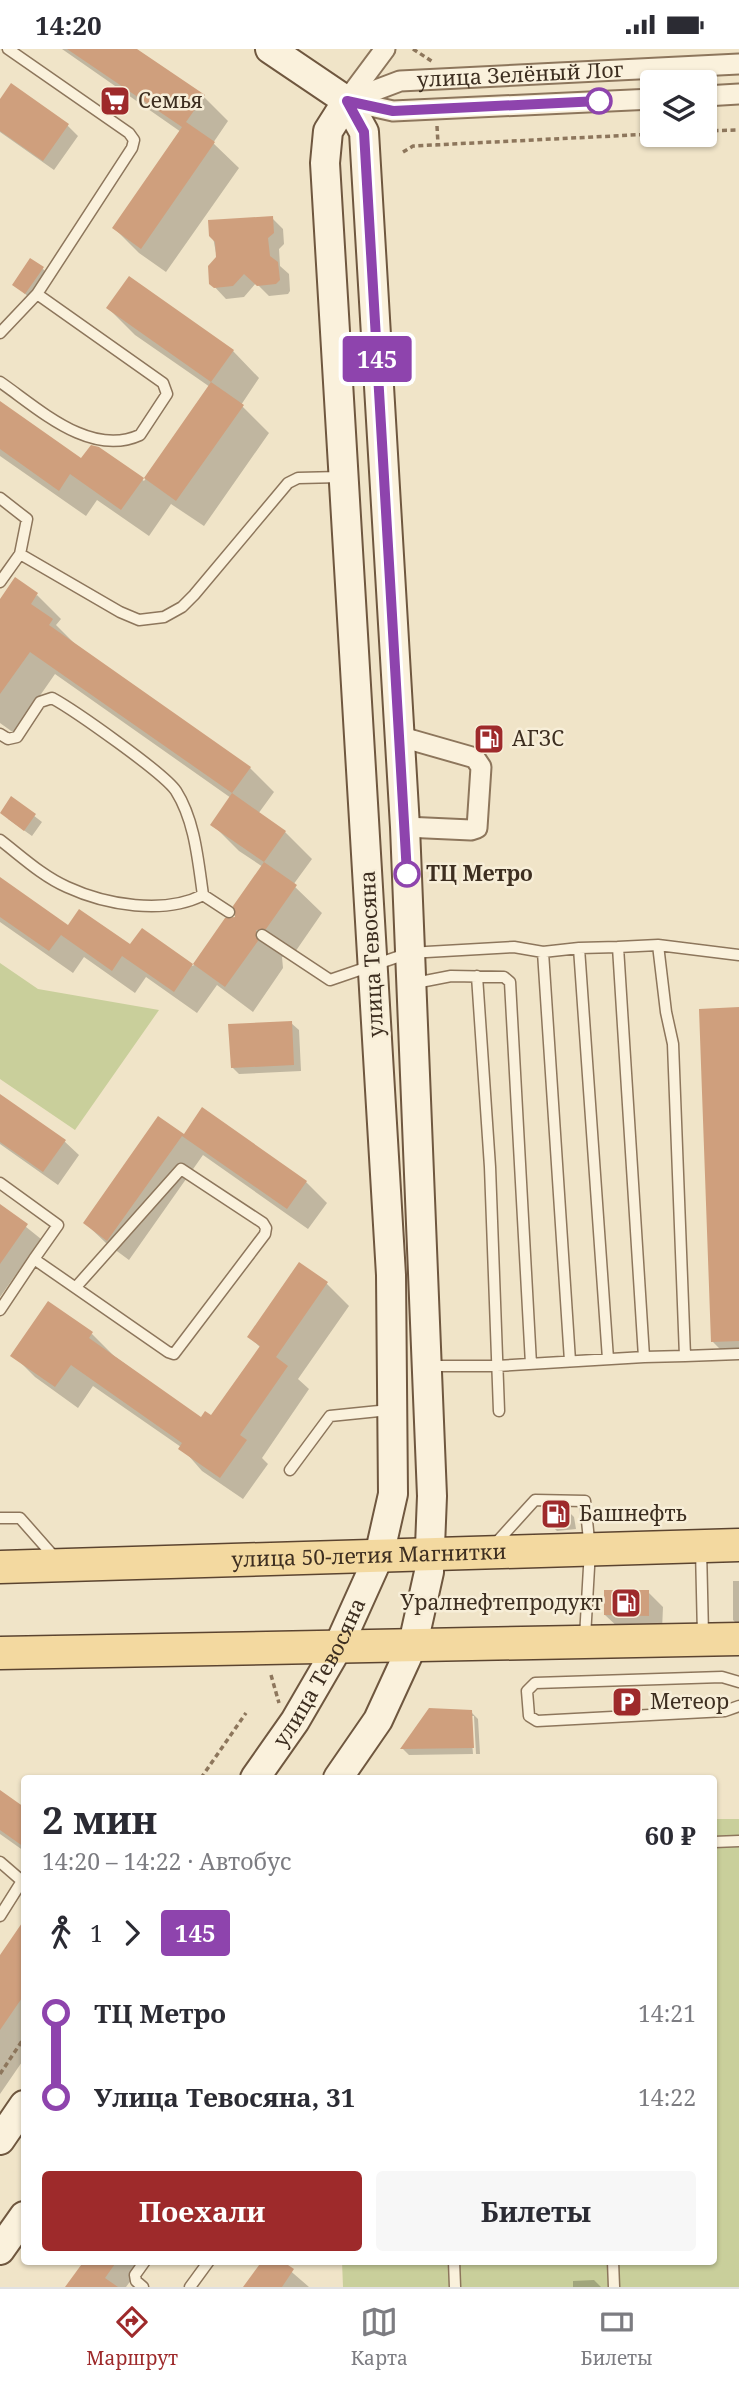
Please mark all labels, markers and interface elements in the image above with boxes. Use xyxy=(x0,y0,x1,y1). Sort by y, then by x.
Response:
text: 14:20 xyxy=(35,7,102,43)
street label: улица Зелёный Лог xyxy=(416,55,624,93)
map controls xyxy=(640,70,717,147)
button: layers xyxy=(640,70,717,147)
supermarket icon: Семья xyxy=(98,84,132,118)
place label: Семья xyxy=(138,86,203,114)
unlabelled marker xyxy=(586,88,612,114)
line badge: 145 xyxy=(337,336,417,382)
text: 145 xyxy=(357,342,397,375)
fuel station icon: АГЗС xyxy=(472,722,506,756)
place label: АГЗС xyxy=(512,724,564,752)
place label: ТЦ Метро xyxy=(426,859,533,887)
marker: ТЦ Метро xyxy=(394,861,420,887)
street label: улица Тевосяна xyxy=(353,870,389,1038)
fuel station icon: Башнефть xyxy=(539,1497,573,1531)
place label: Башнефть xyxy=(579,1499,687,1527)
street label: улица 50-летия Магнитки xyxy=(231,1537,507,1573)
fuel station icon: Уралнефтепродукт xyxy=(609,1586,643,1620)
place label: Уралнефтепродукт xyxy=(400,1588,603,1616)
street label: улица Тевосяна xyxy=(266,1593,371,1752)
parking icon: Метеор xyxy=(610,1685,644,1719)
place label: Метеор xyxy=(650,1687,729,1715)
text: 2 мин xyxy=(42,1793,157,1845)
text: 60 ₽ xyxy=(645,1817,696,1853)
text: 14:20 – 14:22 · Автобус xyxy=(42,1845,291,1877)
icon: walk xyxy=(42,1914,80,1952)
icon: forward xyxy=(113,1914,151,1952)
text: 145 xyxy=(175,1916,216,1949)
text: 1 xyxy=(90,1917,103,1949)
text: ТЦ Метро xyxy=(94,1995,226,2031)
text: 14:21 xyxy=(638,1997,696,2029)
text: Улица Тевосяна, 31 xyxy=(94,2079,355,2115)
text: 14:22 xyxy=(638,2081,696,2113)
button: Поехали xyxy=(42,2171,362,2251)
button: Билеты xyxy=(376,2171,696,2251)
tab: Маршрут xyxy=(86,2303,178,2371)
tab: Карта xyxy=(351,2303,408,2371)
tab: Билеты xyxy=(580,2303,653,2371)

